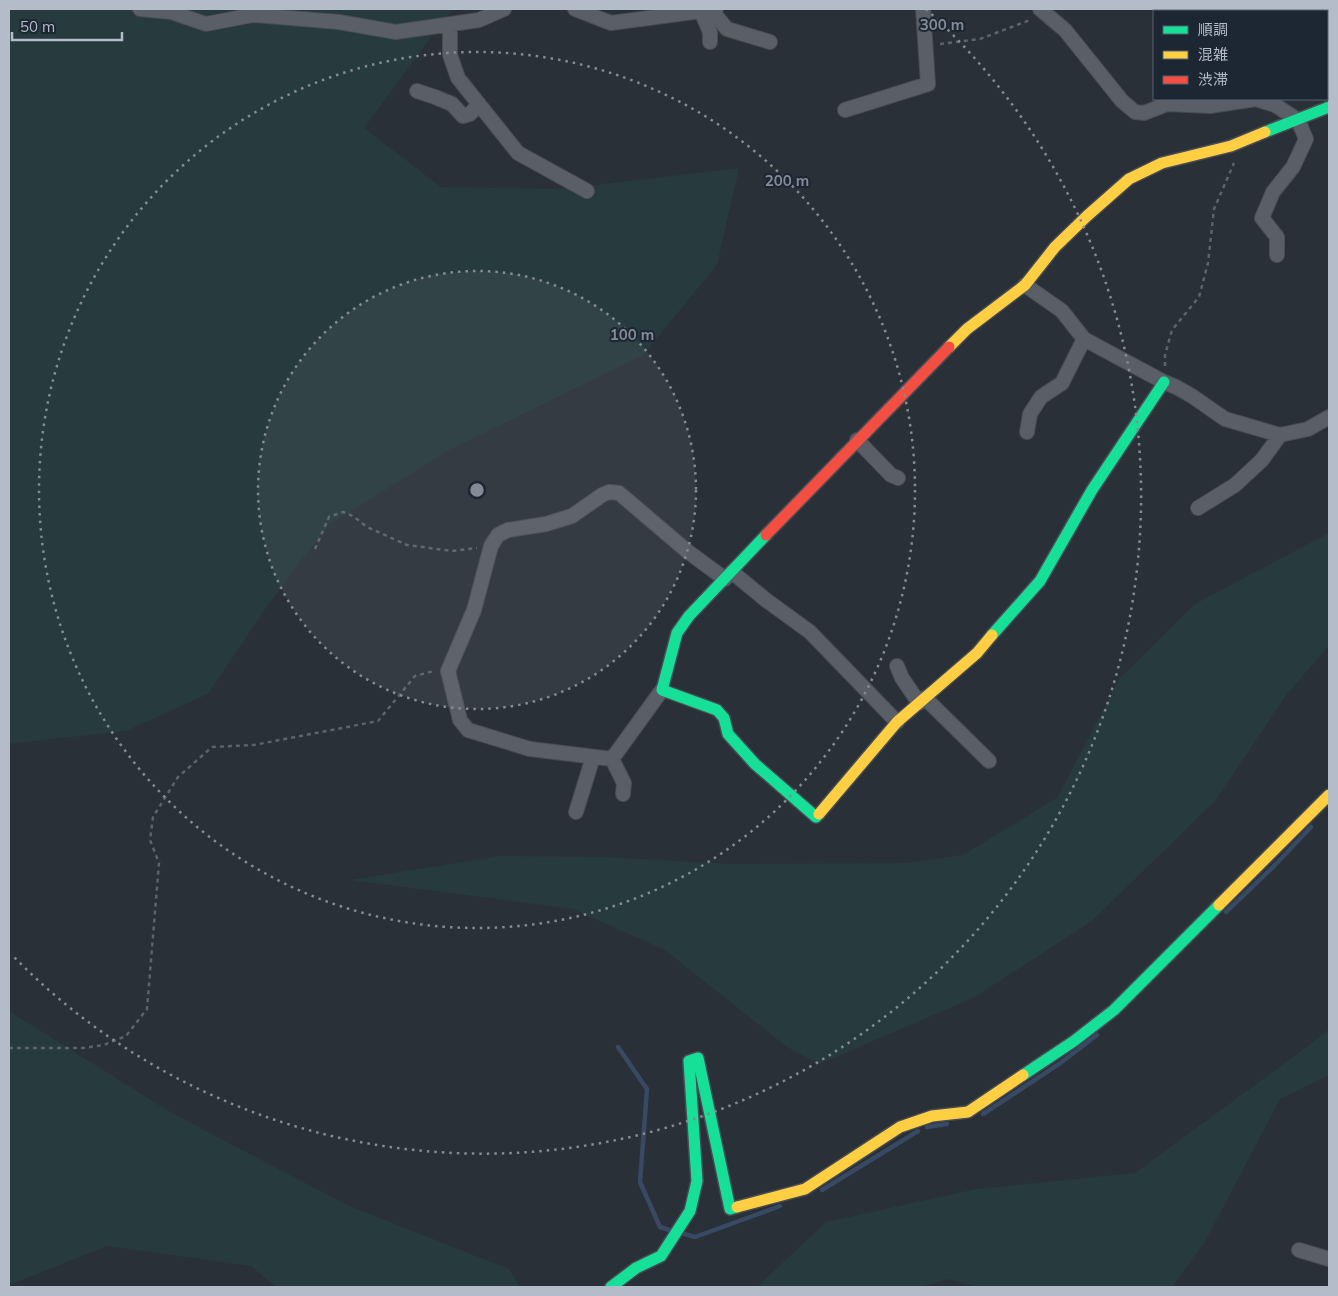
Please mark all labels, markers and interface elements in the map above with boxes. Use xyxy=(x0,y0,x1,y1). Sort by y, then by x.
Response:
scale bar xyxy=(12,10,122,42)
legend xyxy=(1153,10,1328,100)
text: 300 m xyxy=(920,15,964,34)
text: 50 m xyxy=(20,17,55,36)
text: 順調 xyxy=(1198,20,1228,39)
text: 混雑 xyxy=(1198,45,1228,64)
text: 渋滞 xyxy=(1198,70,1228,89)
text: 200 m xyxy=(765,171,809,190)
text: 100 m xyxy=(610,325,654,344)
centre of rings xyxy=(468,481,486,499)

